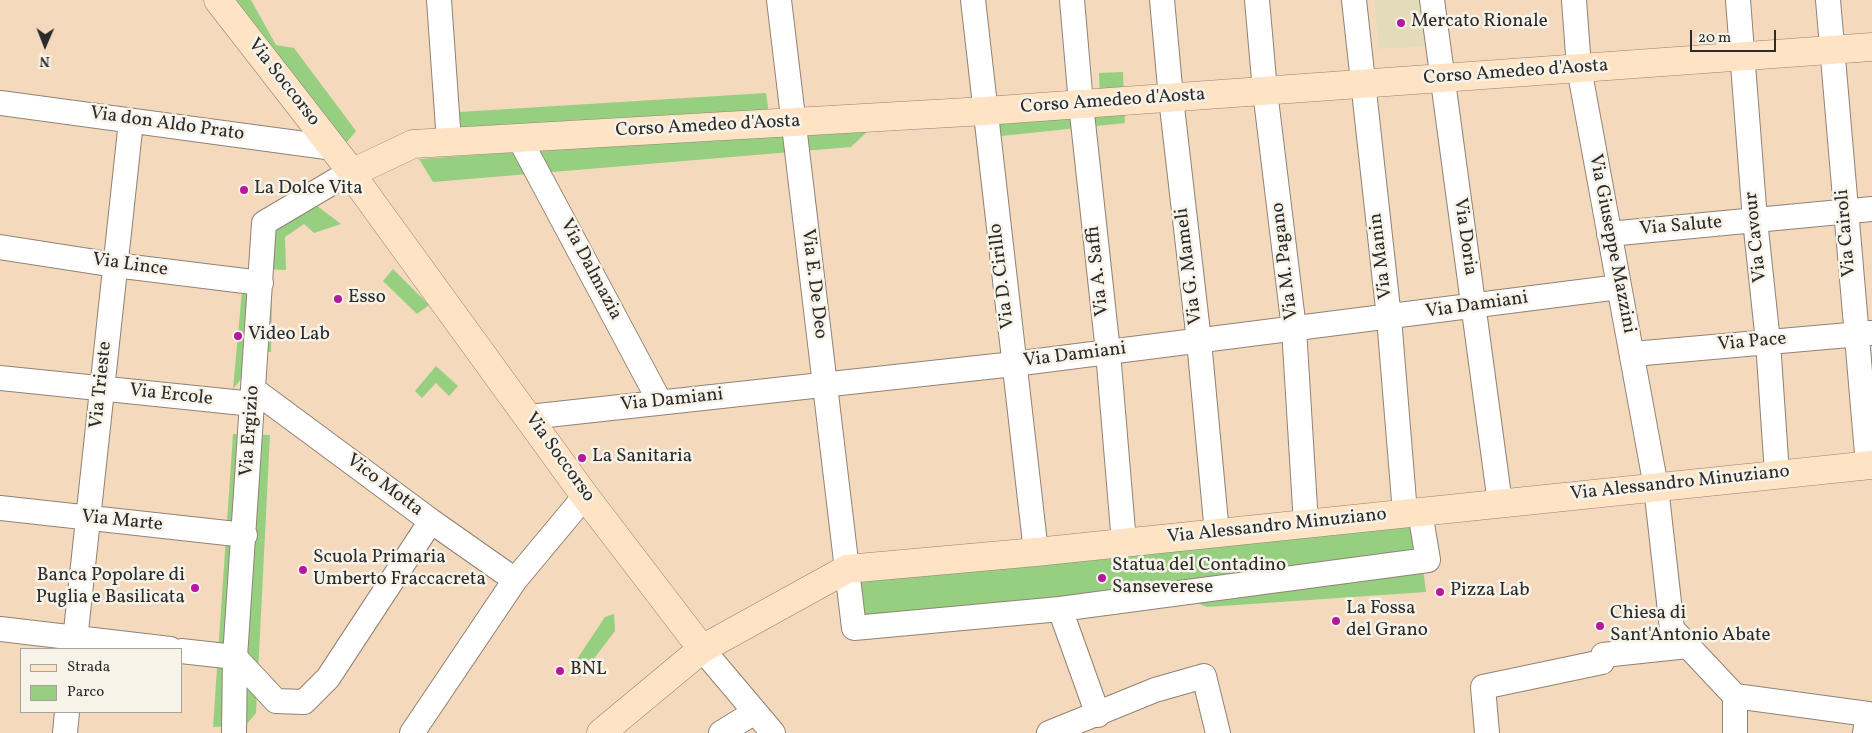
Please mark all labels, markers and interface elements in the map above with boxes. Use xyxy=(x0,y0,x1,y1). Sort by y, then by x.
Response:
place label: Mercato Rionale xyxy=(1411,12,1548,34)
marker: Mercato Rionale xyxy=(1395,17,1407,29)
north arrow xyxy=(20,20,70,70)
scale bar xyxy=(1692,20,1778,52)
text: 20 m xyxy=(1698,28,1731,49)
street label: Via Soccorso xyxy=(242,35,324,131)
text: N xyxy=(39,51,50,70)
street label: Corso Amedeo d'Aosta xyxy=(1423,55,1609,91)
street label: Corso Amedeo d'Aosta xyxy=(1020,84,1206,120)
street label: Via don Aldo Prato xyxy=(88,103,246,147)
street label: Corso Amedeo d'Aosta xyxy=(615,111,801,143)
street label: Via Giuseppe Mazzini xyxy=(1582,152,1640,336)
place label: La Dolce Vita xyxy=(254,179,363,201)
marker: La Dolce Vita xyxy=(238,184,250,196)
street label: Via Cairoli xyxy=(1832,188,1862,278)
street label: Via Cavour xyxy=(1741,191,1773,283)
street label: Via Doria xyxy=(1447,197,1481,277)
street label: Via M. Pagano xyxy=(1267,201,1305,321)
street label: Via G. Mameli xyxy=(1172,206,1208,326)
street label: Via Manin xyxy=(1365,212,1399,300)
street label: Via Salute xyxy=(1639,212,1723,242)
street label: Via Dalmazia xyxy=(554,216,626,324)
street label: Via D. Cirillo xyxy=(985,222,1021,330)
street label: Via A. Saffi xyxy=(1083,225,1115,317)
street label: Via E. De Deo xyxy=(795,228,831,340)
street label: Via Lince xyxy=(91,249,169,283)
place label: Esso xyxy=(348,288,386,310)
street label: Via Damiani xyxy=(1424,288,1530,324)
marker: Esso xyxy=(332,293,344,305)
place label: Video Lab xyxy=(248,325,330,347)
street label: Via Pace xyxy=(1717,329,1787,357)
marker: Video Lab xyxy=(232,330,244,342)
street label: Via Damiani xyxy=(1022,338,1128,374)
street label: Via Trieste xyxy=(86,340,118,430)
street label: Via Ercole xyxy=(128,380,214,412)
street label: Via Damiani xyxy=(619,384,725,418)
street label: Via Ergizio xyxy=(236,385,266,477)
street label: Via Soccorso xyxy=(519,409,599,507)
place label: La Sanitaria xyxy=(592,447,692,469)
street label: Vico Motta xyxy=(341,450,427,522)
marker: La Sanitaria xyxy=(576,452,588,464)
street label: Via Alessandro Minuziano xyxy=(1569,461,1791,507)
street label: Via Alessandro Minuziano xyxy=(1166,504,1388,550)
street label: Via Marte xyxy=(80,506,164,538)
place label: Scuola Primaria Umberto Fraccacreta xyxy=(313,548,486,592)
place label: Statua del Contadino Sanseverese xyxy=(1112,556,1286,600)
marker: Scuola Primaria Umberto Fraccacreta xyxy=(297,564,309,576)
place label: Banca Popolare di Puglia e Basilicata xyxy=(36,566,185,610)
marker: Statua del Contadino Sanseverese xyxy=(1096,572,1108,584)
place label: Pizza Lab xyxy=(1450,581,1530,603)
marker: Banca Popolare di Puglia e Basilicata xyxy=(189,582,201,594)
marker: Pizza Lab xyxy=(1434,586,1446,598)
place label: La Fossa del Grano xyxy=(1346,599,1428,643)
place label: Chiesa di Sant'Antonio Abate xyxy=(1610,604,1771,648)
marker: La Fossa del Grano xyxy=(1330,615,1342,627)
marker: Chiesa di Sant'Antonio Abate xyxy=(1594,620,1606,632)
legend xyxy=(20,648,182,713)
text: Strada xyxy=(67,657,110,678)
place label: BNL xyxy=(570,660,607,682)
marker: BNL xyxy=(554,665,566,677)
text: Parco xyxy=(67,682,104,703)

